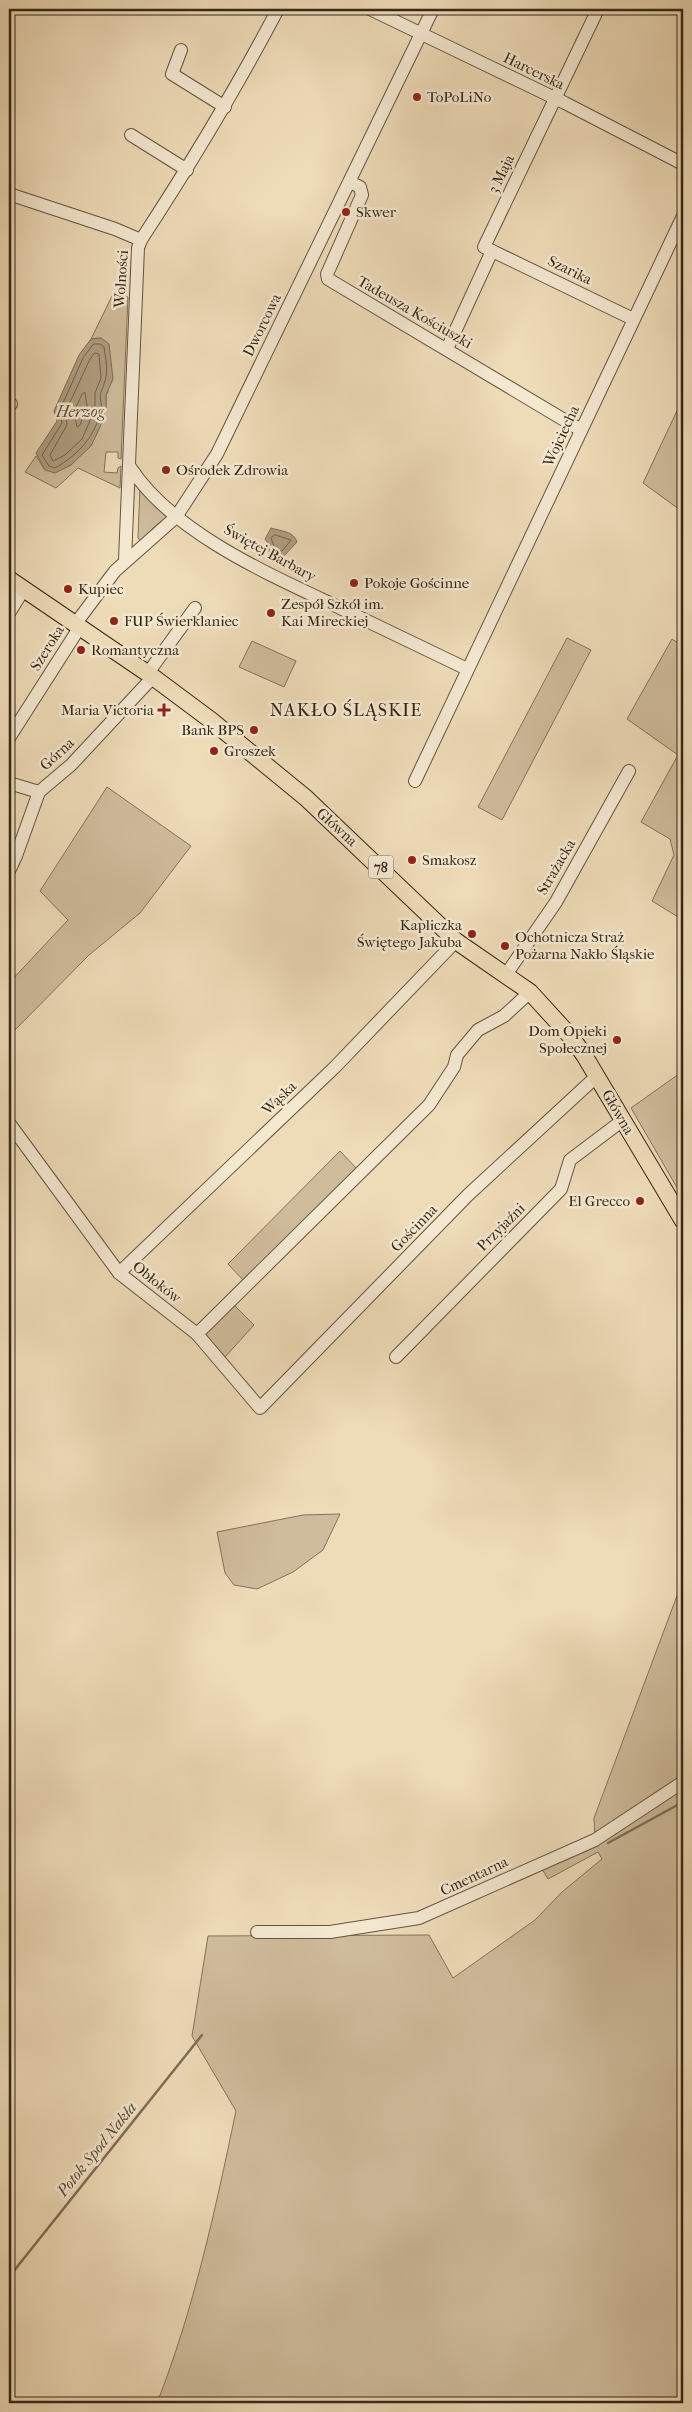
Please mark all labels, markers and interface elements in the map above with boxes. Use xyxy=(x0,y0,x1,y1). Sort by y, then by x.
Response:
street label: Harcerska xyxy=(501,49,568,94)
place label: ToPoLiNo xyxy=(427,88,492,106)
marker: ToPoLiNo xyxy=(411,91,423,103)
street label: 3 Maja xyxy=(484,151,518,196)
place label: Skwer xyxy=(356,203,397,221)
marker: Skwer xyxy=(340,206,352,218)
street label: Wolności xyxy=(110,249,132,310)
street label: Szarika xyxy=(545,252,596,289)
street label: Tadeusza Kościuszki xyxy=(354,272,476,352)
street label: Dworcowa xyxy=(239,290,285,360)
water label: Herzog xyxy=(55,402,105,421)
street label: Wojciecha xyxy=(539,402,583,470)
place label: Ośrodek Zdrowia xyxy=(176,461,289,479)
marker: Ośrodek Zdrowia xyxy=(160,464,172,476)
street label: Świętej Barbary xyxy=(221,520,320,586)
place label: Pokoje Gościnne xyxy=(364,574,470,592)
marker: Pokoje Gościnne xyxy=(348,577,360,589)
place label: Kupiec xyxy=(78,580,124,598)
marker: Kupiec xyxy=(62,583,74,595)
place label: Zespół Szkół im. Kai Mireckiej xyxy=(281,595,384,630)
marker: Zespół Szkół im. Kai Mireckiej xyxy=(265,607,277,619)
place label: FUP Świerklaniec xyxy=(124,612,239,630)
marker: FUP Świerklaniec xyxy=(108,615,120,627)
street label: Szeroka xyxy=(26,621,69,674)
place label: Romantyczna xyxy=(91,641,180,659)
marker: Romantyczna xyxy=(75,644,87,656)
district label: NAKŁO ŚLĄSKIE xyxy=(270,699,422,721)
place label: Maria Victoria xyxy=(61,701,155,719)
marker: Maria Victoria xyxy=(158,704,170,716)
place label: Bank BPS xyxy=(181,721,244,739)
marker: Bank BPS xyxy=(248,724,260,736)
street label: Górna xyxy=(36,733,79,774)
place label: Groszek xyxy=(224,742,276,760)
marker: Groszek xyxy=(208,745,220,757)
street label: Główna xyxy=(313,804,362,851)
street label: Strażacka xyxy=(533,835,580,898)
place label: Smakosz xyxy=(422,851,477,869)
marker: Smakosz xyxy=(406,854,418,866)
road number: 78 xyxy=(368,856,394,879)
place label: Kapliczka Świętego Jakuba xyxy=(357,916,463,951)
marker: Kapliczka Świętego Jakuba xyxy=(466,928,478,940)
place label: Ochotnicza Straż Pożarna Nakło Śląskie xyxy=(515,928,655,963)
marker: Ochotnicza Straż Pożarna Nakło Śląskie xyxy=(499,940,511,952)
place label: Dom Opieki Społecznej xyxy=(528,1022,608,1057)
marker: Dom Opieki Społecznej xyxy=(611,1034,623,1046)
street label: Wąska xyxy=(257,1077,301,1119)
street label: Główna xyxy=(598,1086,639,1139)
place label: El Grecco xyxy=(568,1192,630,1210)
marker: El Grecco xyxy=(634,1195,646,1207)
street label: Przyjaźni xyxy=(473,1199,529,1255)
street label: Gościnna xyxy=(387,1200,442,1256)
street label: Obłoków xyxy=(129,1257,186,1307)
street label: Cmentarna xyxy=(437,1852,512,1900)
water label: Potok Spod Nakła xyxy=(52,2098,140,2201)

